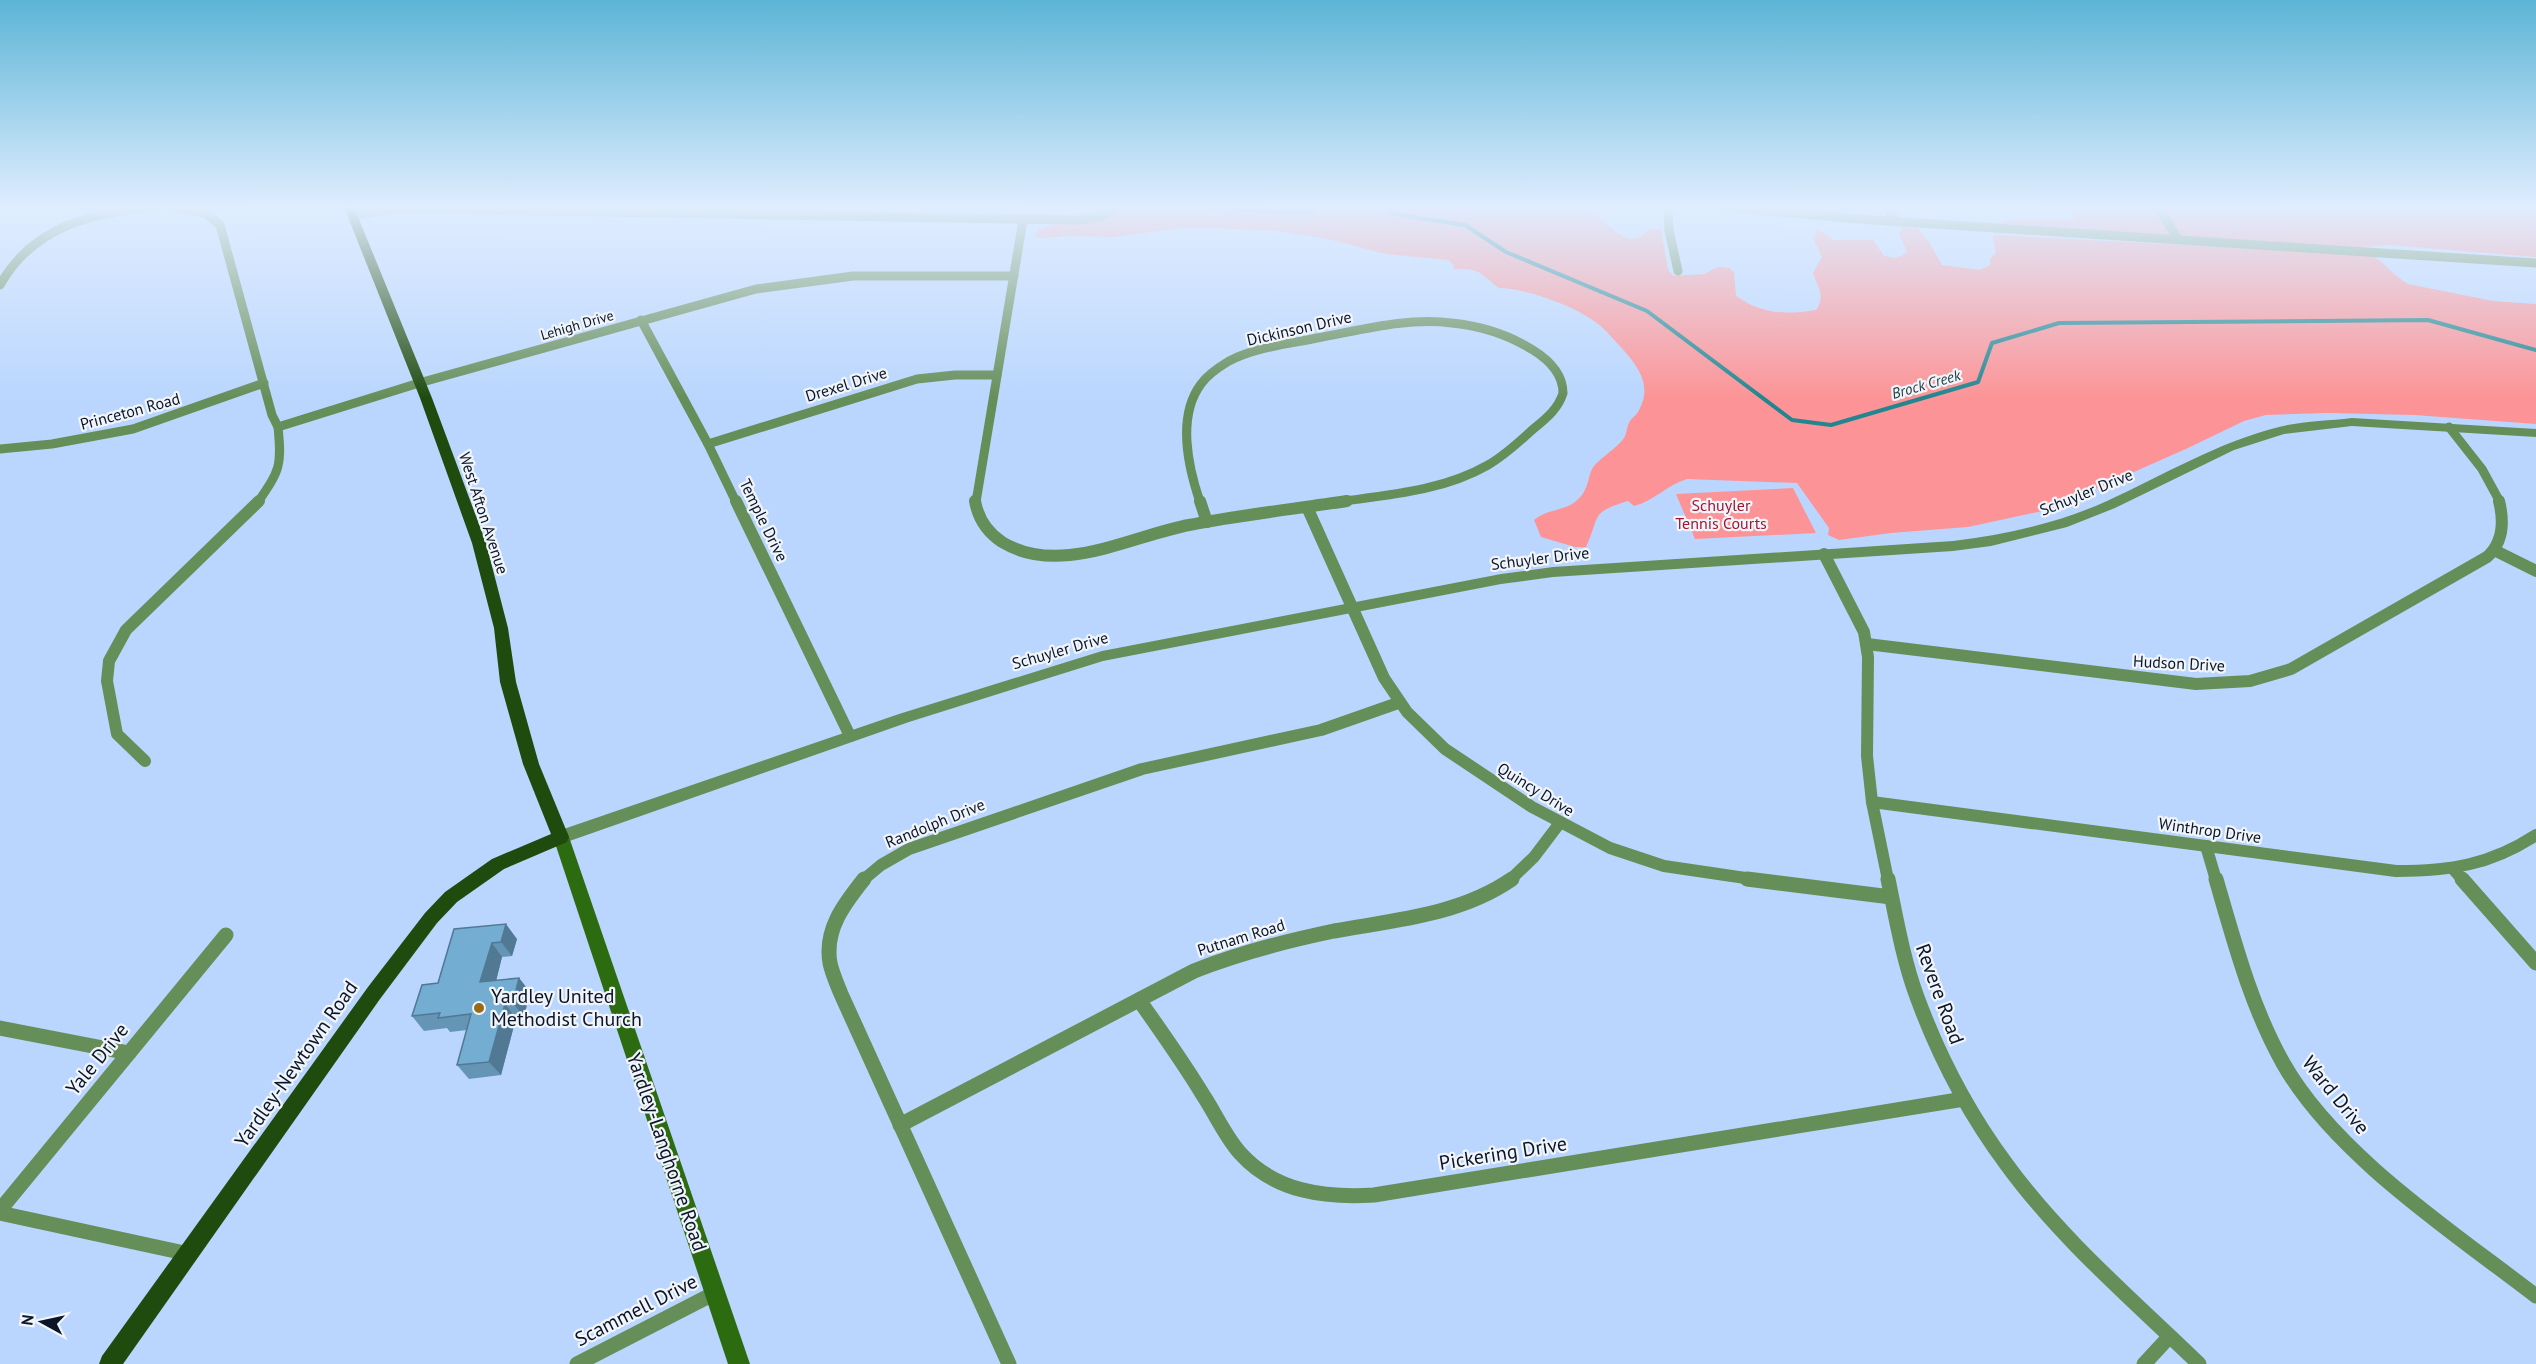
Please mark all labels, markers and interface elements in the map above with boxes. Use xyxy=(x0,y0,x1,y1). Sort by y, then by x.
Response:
street label: Lehigh Drive xyxy=(538,306,616,344)
street label: Dickinson Drive xyxy=(1245,306,1353,350)
street label: Drexel Drive xyxy=(803,362,889,406)
water label: Brock Creek xyxy=(1889,365,1964,403)
street label: Princeton Road xyxy=(78,388,182,434)
street label: West Afton Avenue xyxy=(455,449,513,577)
street label: Schuyler Drive xyxy=(2036,464,2136,520)
street label: Temple Drive xyxy=(735,475,793,565)
park label: Schuyler Tennis Courts xyxy=(1675,495,1767,533)
street label: Schuyler Drive xyxy=(1490,542,1590,574)
street label: Schuyler Drive xyxy=(1010,627,1110,673)
street label: Hudson Drive xyxy=(2132,651,2226,675)
street label: Quincy Drive xyxy=(1494,758,1578,820)
street label: Randolph Drive xyxy=(882,794,988,852)
street label: Winthrop Drive xyxy=(2157,813,2263,847)
street label: Putnam Road xyxy=(1195,914,1287,960)
street label: Revere Road xyxy=(1910,940,1970,1048)
street label: Yardley-Newtown Road xyxy=(229,976,363,1152)
place label: Yardley United Methodist Church xyxy=(491,983,642,1032)
marker: Yardley United Methodist Church xyxy=(472,1001,486,1015)
street label: Yale Drive xyxy=(60,1017,134,1101)
street label: Yardley-Langhorne Road xyxy=(621,1049,713,1255)
street label: Ward Drive xyxy=(2297,1051,2375,1139)
street label: Pickering Drive xyxy=(1437,1130,1569,1176)
street label: Scammell Drive xyxy=(570,1268,702,1352)
north arrow xyxy=(12,1292,72,1352)
text: N xyxy=(17,1313,38,1327)

